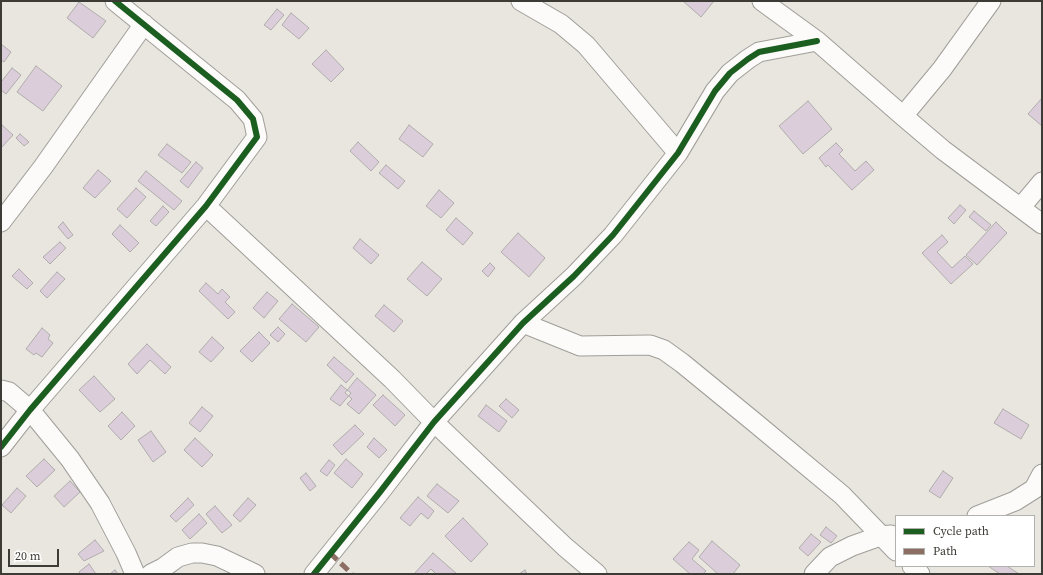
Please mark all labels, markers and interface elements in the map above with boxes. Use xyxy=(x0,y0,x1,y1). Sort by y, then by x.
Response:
legend xyxy=(895,515,1035,567)
text: Cycle path xyxy=(933,523,989,539)
scale bar xyxy=(10,541,61,567)
text: Path xyxy=(933,543,957,559)
text: 20 m xyxy=(15,548,41,564)

